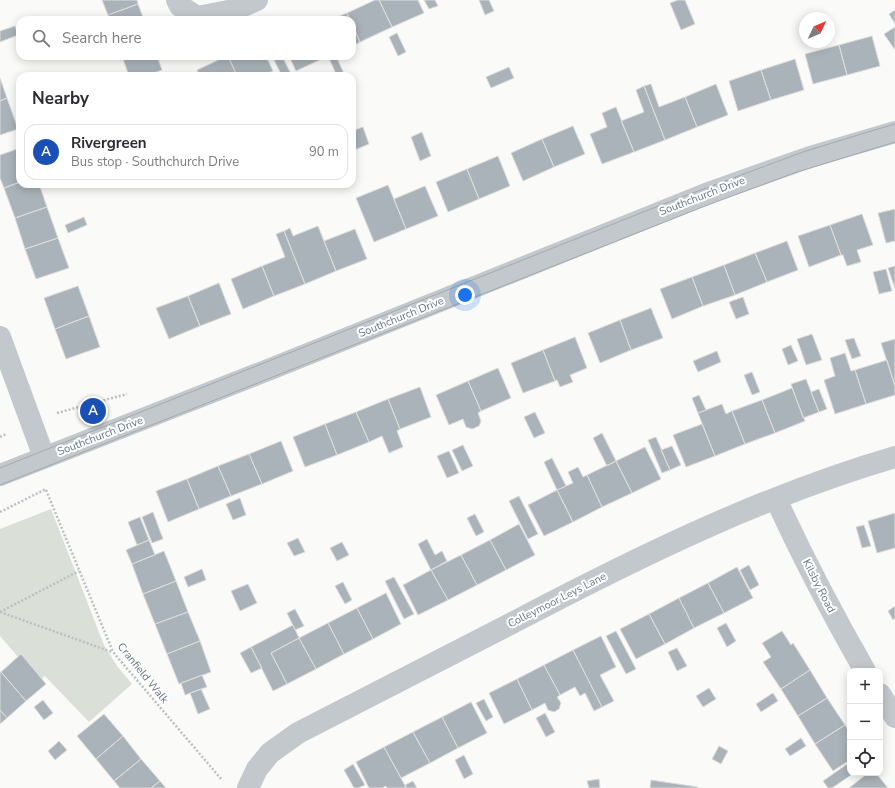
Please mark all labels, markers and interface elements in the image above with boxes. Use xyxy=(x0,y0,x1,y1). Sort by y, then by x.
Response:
north arrow xyxy=(799,12,835,48)
search box xyxy=(16,16,356,60)
icon: search xyxy=(30,27,52,49)
text: Search here xyxy=(62,28,142,48)
text: Nearby xyxy=(32,87,89,110)
text: Rivergreen xyxy=(71,133,147,153)
text: A xyxy=(41,143,51,161)
text: 90 m xyxy=(309,143,339,161)
text: Bus stop · Southchurch Drive xyxy=(71,153,239,171)
street label: Southchurch Drive xyxy=(657,173,747,219)
your location xyxy=(455,285,475,305)
street label: Southchurch Drive xyxy=(356,293,446,341)
pin: A xyxy=(80,396,106,426)
street label: Southchurch Drive xyxy=(55,413,145,459)
street label: Kilsby Road xyxy=(799,557,839,615)
street label: Colleymoor Leys Lane xyxy=(505,569,609,631)
street label: Cranfield Walk xyxy=(114,640,172,707)
map controls xyxy=(847,668,883,776)
button: + xyxy=(847,668,883,704)
button: − xyxy=(847,704,883,740)
button: locate xyxy=(847,740,883,776)

